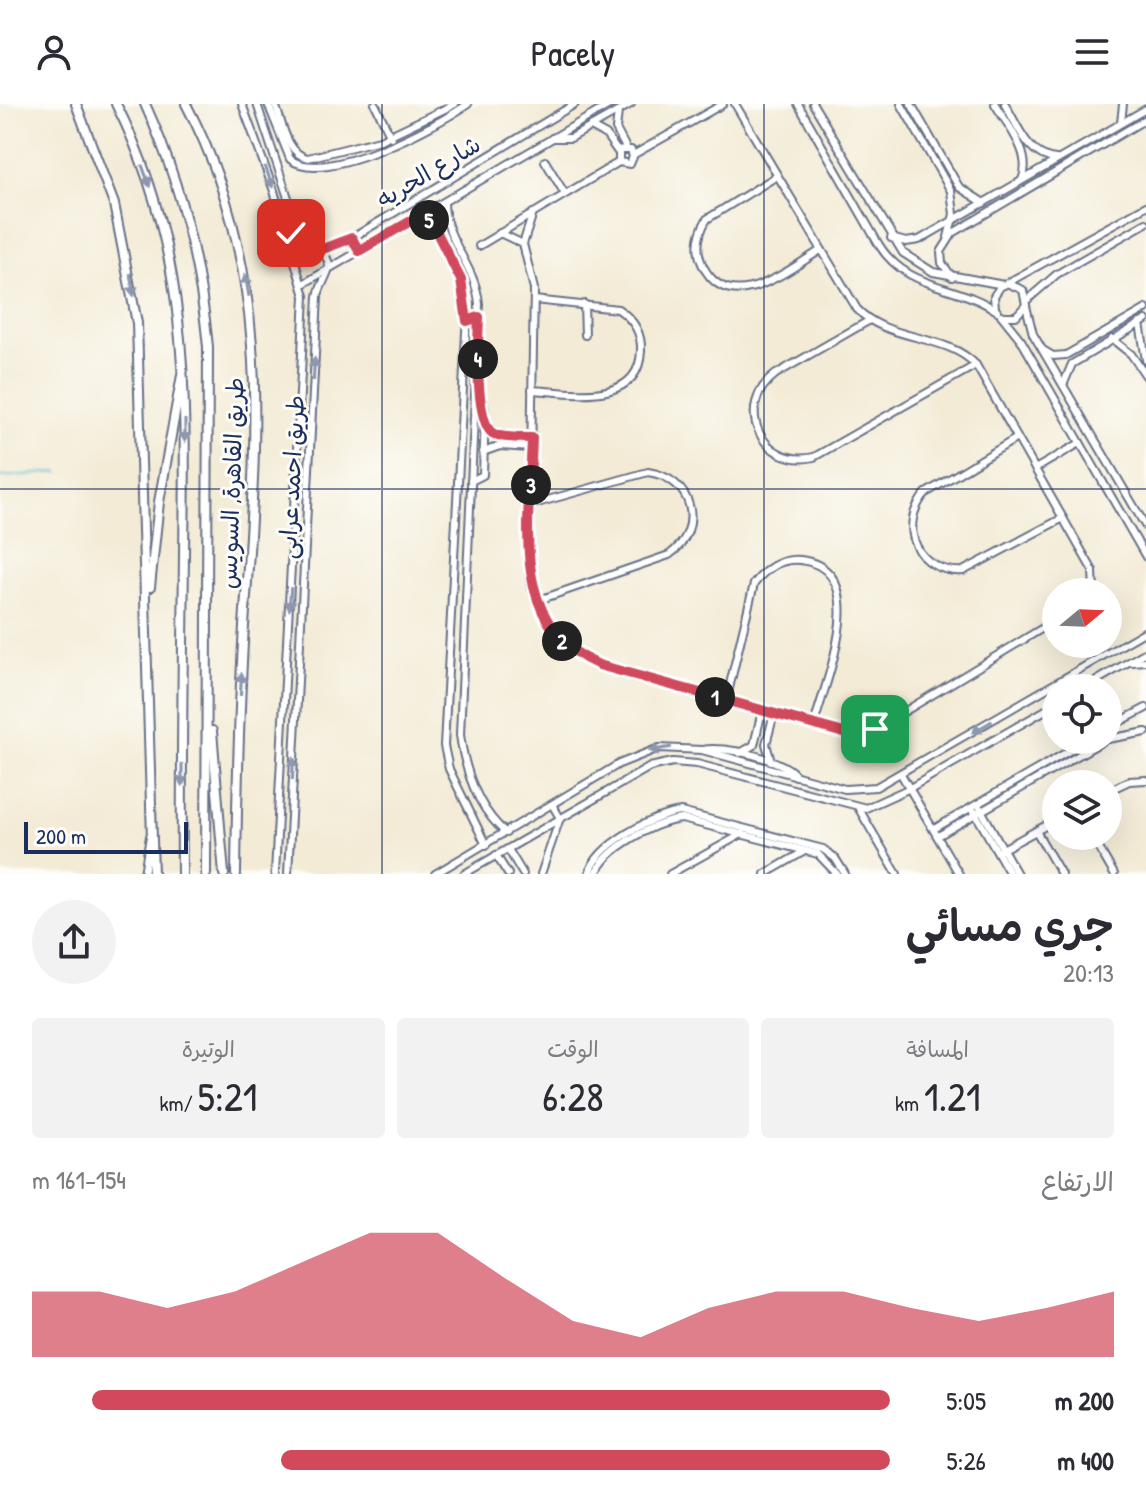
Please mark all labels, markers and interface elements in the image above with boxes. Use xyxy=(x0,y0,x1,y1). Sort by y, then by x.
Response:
text: Pacely xyxy=(531,28,615,77)
icon: person xyxy=(32,30,76,74)
icon: menu xyxy=(1070,30,1114,74)
street label: شارع الحريه xyxy=(370,127,487,216)
one-way arrow xyxy=(140,164,153,188)
one-way arrow xyxy=(264,165,276,189)
pin xyxy=(257,199,325,267)
pin: 5 xyxy=(409,200,449,240)
text: 5 xyxy=(424,205,434,235)
icon: check xyxy=(269,211,313,255)
one-way arrow xyxy=(240,272,253,297)
one-way arrow xyxy=(126,273,139,298)
pin: 4 xyxy=(458,339,498,379)
text: 4 xyxy=(474,344,482,374)
one-way arrow xyxy=(308,356,321,381)
street label: طريق القاهرة, السويس xyxy=(211,377,251,589)
street label: طريق احمد عرابى xyxy=(271,394,311,560)
one-way arrow xyxy=(179,419,191,444)
pin: 3 xyxy=(511,465,551,505)
text: 3 xyxy=(526,470,536,500)
north arrow xyxy=(1042,578,1122,658)
map controls xyxy=(1042,578,1122,850)
one-way arrow xyxy=(283,587,296,612)
pin: 2 xyxy=(542,621,582,661)
text: 2 xyxy=(557,626,567,656)
one-way arrow xyxy=(235,671,248,696)
button: locate xyxy=(1042,674,1122,754)
pin: 1 xyxy=(695,677,735,717)
text: 1 xyxy=(711,682,719,712)
pin xyxy=(841,695,909,763)
icon: arrive xyxy=(853,707,897,751)
one-way arrow xyxy=(971,720,993,734)
one-way arrow xyxy=(647,743,672,756)
one-way arrow xyxy=(287,755,300,780)
one-way arrow xyxy=(176,763,188,788)
button: layers xyxy=(1042,770,1122,850)
scale bar xyxy=(24,818,188,854)
text: 200 m xyxy=(36,821,86,851)
text: جري مسائي xyxy=(906,895,1114,955)
button: share xyxy=(32,900,116,984)
text: 20:13 xyxy=(1063,955,1114,990)
text: الوتيرة xyxy=(182,1034,235,1064)
text: الوقت xyxy=(547,1034,599,1064)
text: المسافة xyxy=(906,1034,969,1064)
text: 5:21 xyxy=(198,1069,257,1123)
text: 6:28 xyxy=(542,1069,604,1123)
text: 1.21 xyxy=(924,1069,980,1123)
text: /km xyxy=(159,1088,198,1118)
text: km xyxy=(895,1088,924,1118)
text: 154–161 m xyxy=(32,1162,126,1197)
text: الارتفاع xyxy=(1041,1164,1114,1199)
text: 5:05 xyxy=(946,1383,986,1418)
text: 200 m xyxy=(1055,1383,1114,1418)
text: 5:26 xyxy=(946,1443,986,1478)
text: 400 m xyxy=(1057,1443,1114,1478)

